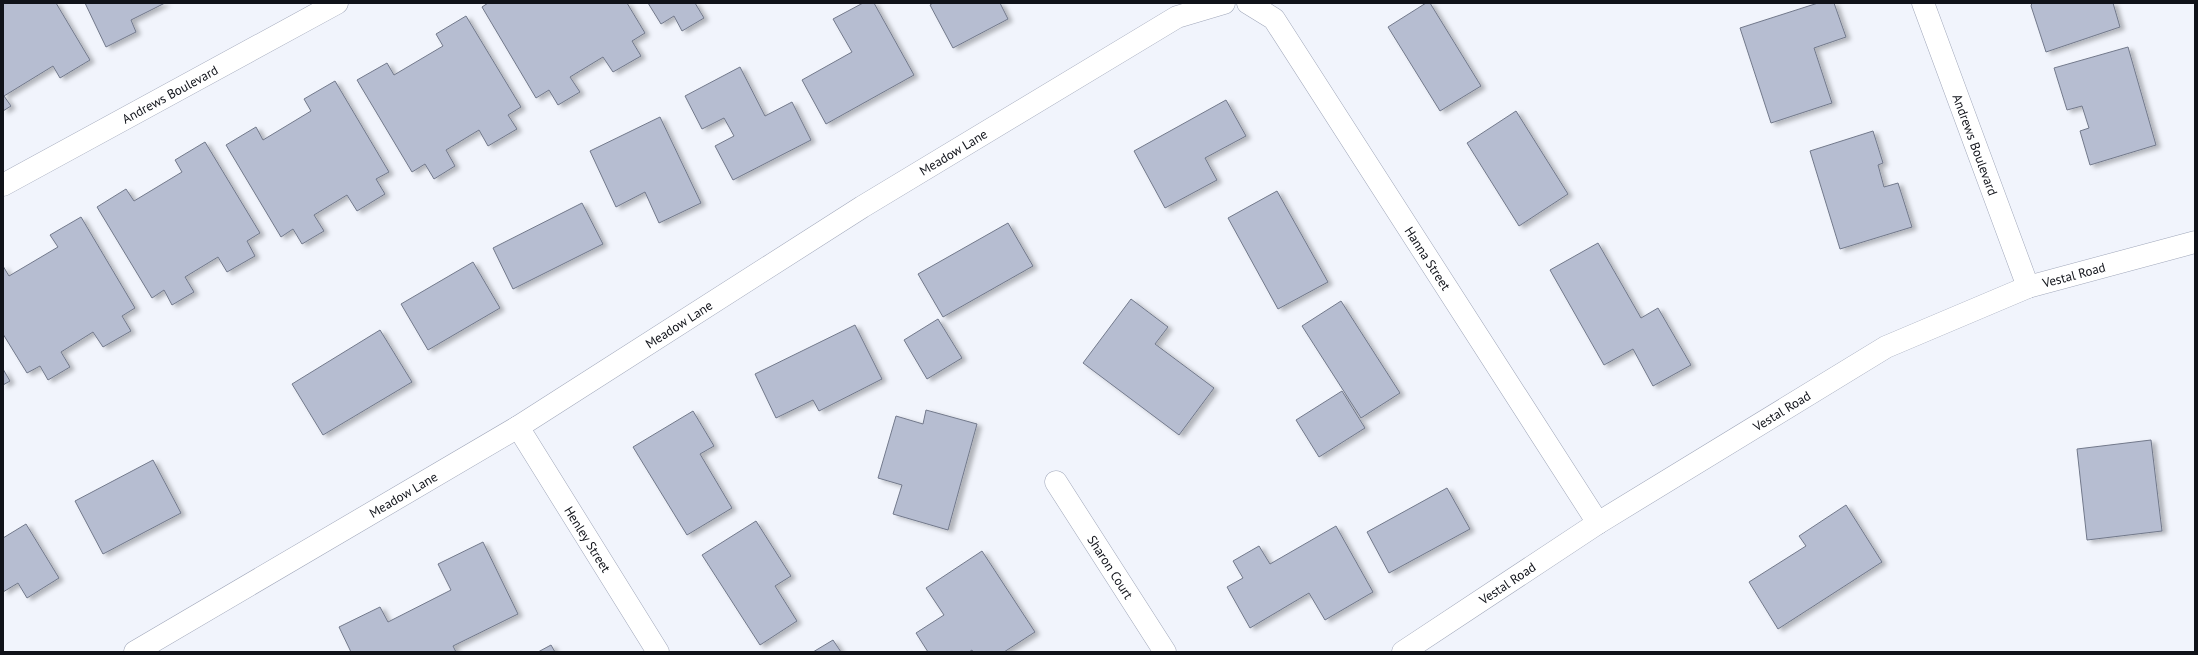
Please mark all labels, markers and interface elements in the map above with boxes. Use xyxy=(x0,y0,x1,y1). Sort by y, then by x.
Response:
street label: Andrews Boulevard xyxy=(119,61,221,127)
street label: Andrews Boulevard xyxy=(1949,91,2002,198)
street label: Meadow Lane xyxy=(916,125,990,179)
street label: Hanna Street xyxy=(1401,223,1455,294)
street label: Vestal Road xyxy=(2040,258,2107,291)
street label: Meadow Lane xyxy=(642,296,716,352)
street label: Vestal Road xyxy=(1749,387,1814,435)
street label: Meadow Lane xyxy=(366,468,440,521)
street label: Henley Street xyxy=(561,503,615,576)
street label: Sharon Court xyxy=(1084,532,1138,603)
street label: Vestal Road xyxy=(1475,558,1539,608)

